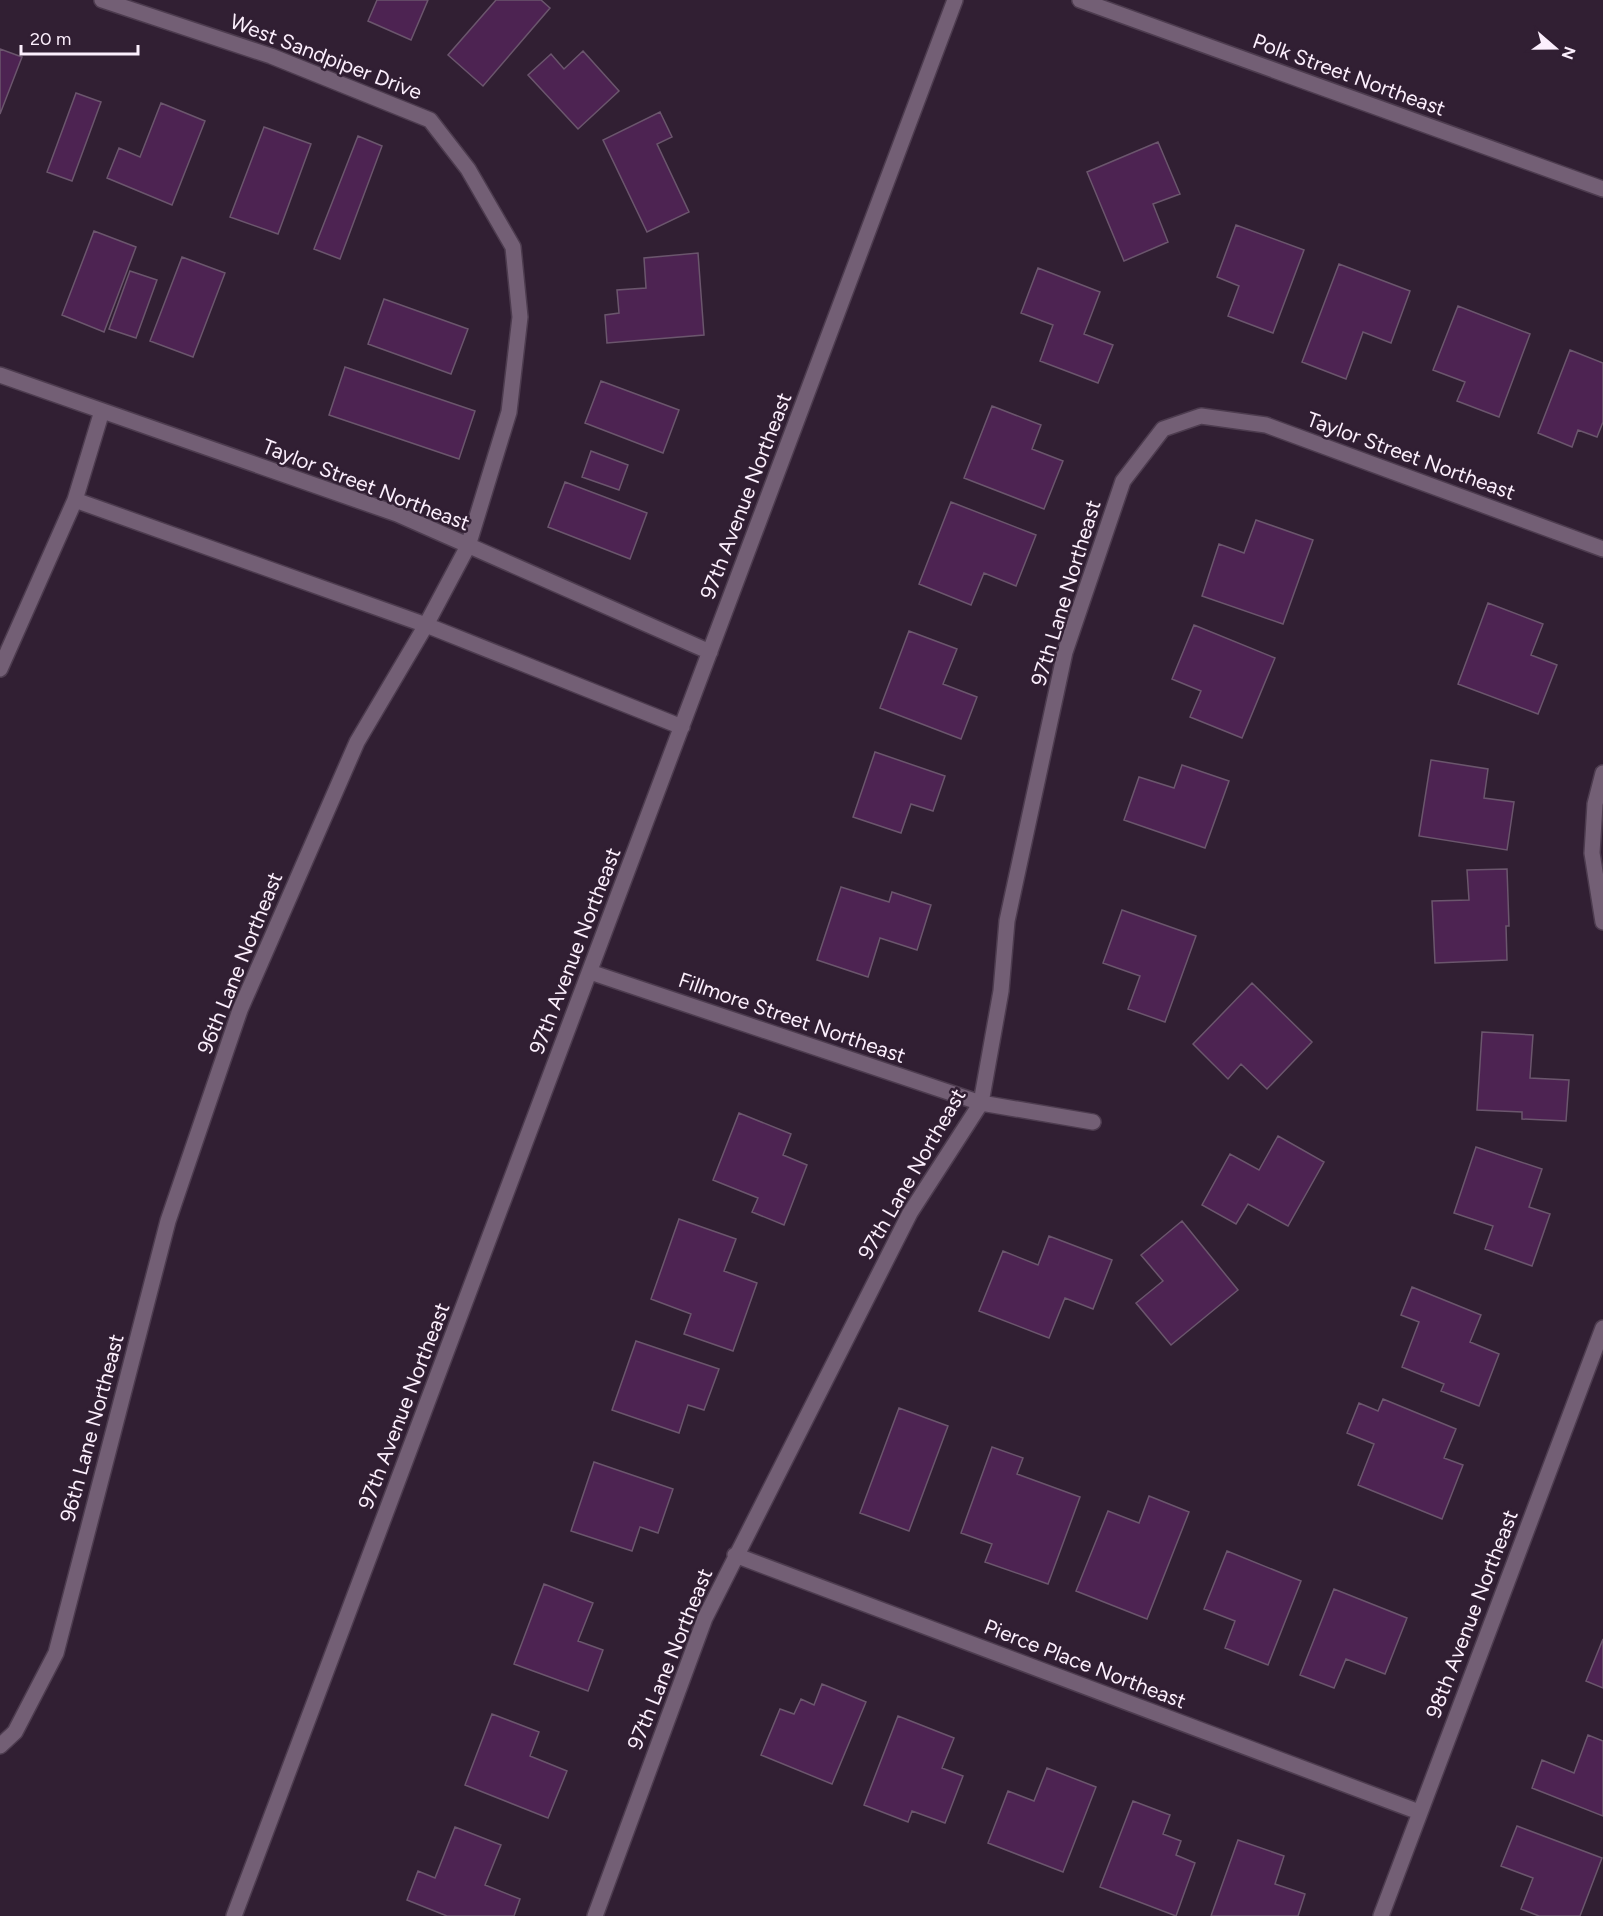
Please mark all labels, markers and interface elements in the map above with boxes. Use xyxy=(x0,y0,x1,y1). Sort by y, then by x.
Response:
street label: West Sandpiper Drive xyxy=(227,8,426,105)
scale bar xyxy=(21,18,138,56)
north arrow xyxy=(1525,18,1585,78)
text: 20 m xyxy=(30,28,71,50)
street label: Polk Street Northeast xyxy=(1249,28,1449,121)
text: N xyxy=(1558,44,1580,62)
street label: 97th Avenue Northeast xyxy=(695,389,797,603)
street label: Taylor Street Northeast xyxy=(1304,406,1519,505)
street label: Taylor Street Northeast xyxy=(259,433,473,536)
street label: 97th Lane Northeast xyxy=(1025,497,1106,689)
street label: 97th Avenue Northeast xyxy=(524,844,626,1058)
street label: 96th Lane Northeast xyxy=(192,868,287,1057)
street label: Fillmore Street Northeast xyxy=(675,967,909,1068)
street label: 97th Lane Northeast xyxy=(852,1084,971,1264)
street label: 97th Avenue Northeast xyxy=(353,1299,455,1513)
street label: 96th Lane Northeast xyxy=(54,1331,129,1525)
street label: 98th Avenue Northeast xyxy=(1420,1506,1523,1721)
street label: 97th Lane Northeast xyxy=(622,1565,717,1753)
street label: Pierce Place Northeast xyxy=(981,1613,1190,1714)

